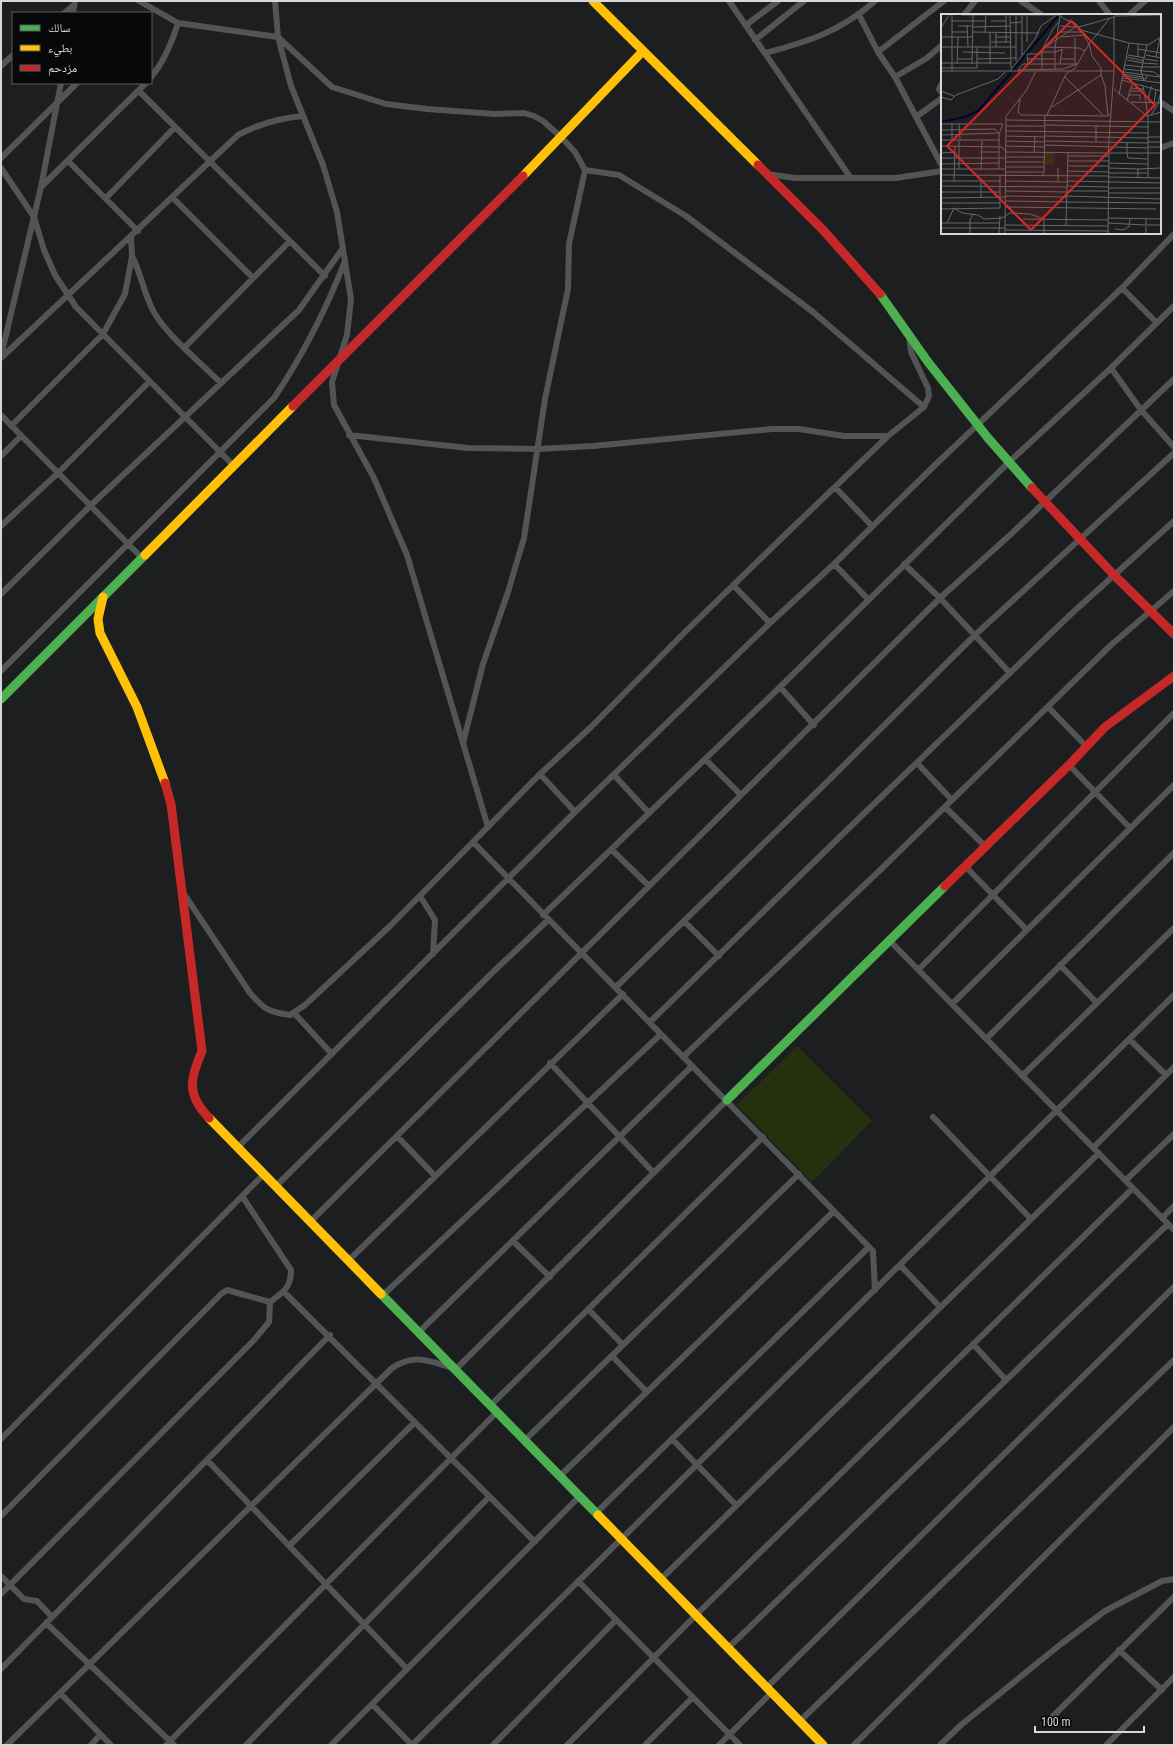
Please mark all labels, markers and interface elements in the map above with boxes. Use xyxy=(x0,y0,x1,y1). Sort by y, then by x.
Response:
legend xyxy=(12,12,152,84)
inset map xyxy=(941,14,1161,234)
text: سالك xyxy=(48,21,70,35)
text: بطيء xyxy=(48,41,72,58)
text: مزدحم xyxy=(48,61,77,76)
scale bar xyxy=(1035,1708,1144,1734)
text: 100 m xyxy=(1041,1715,1071,1729)

